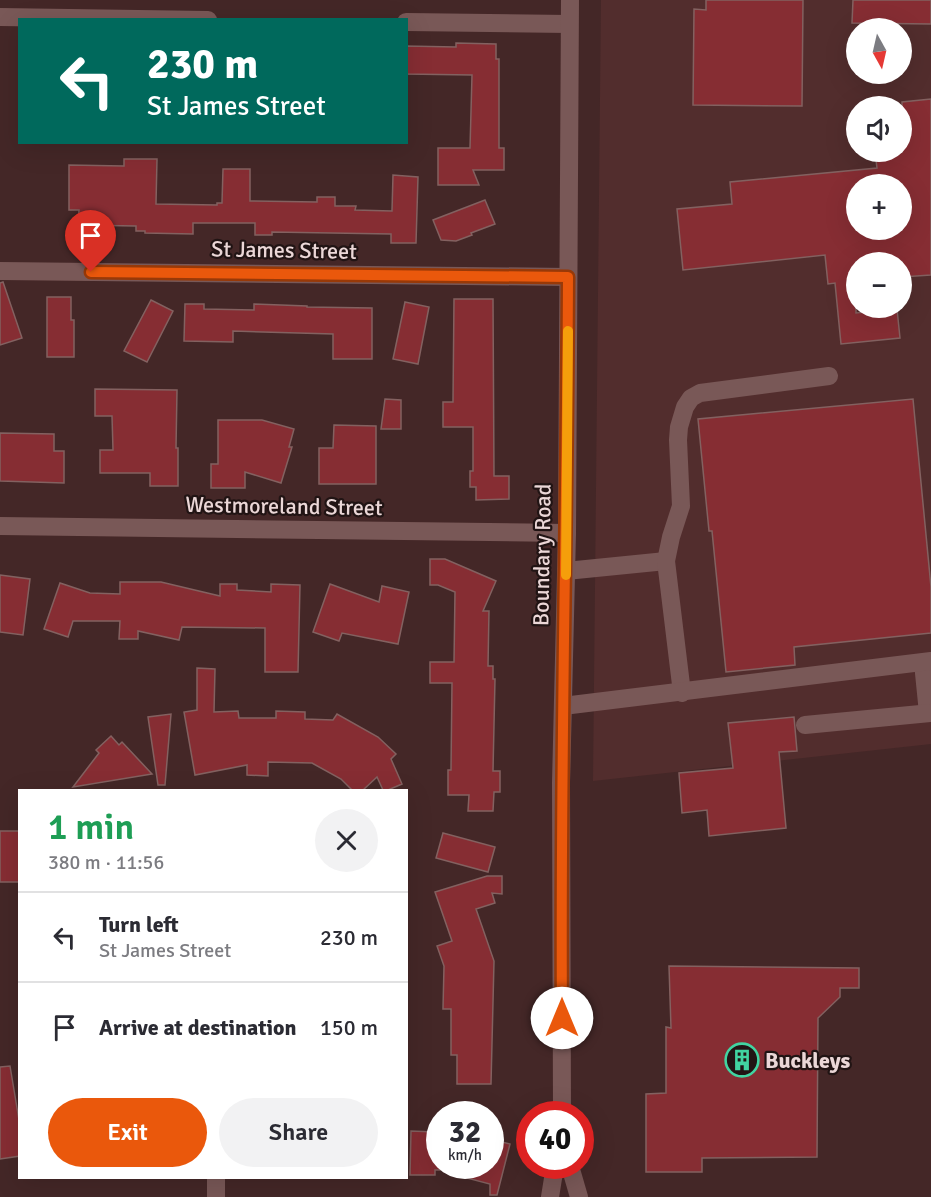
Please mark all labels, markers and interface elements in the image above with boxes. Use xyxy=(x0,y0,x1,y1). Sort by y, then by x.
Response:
north arrow xyxy=(846,18,912,84)
map controls xyxy=(846,18,912,318)
text: 230 m xyxy=(147,39,258,90)
icon: left xyxy=(48,42,126,120)
text: St James Street xyxy=(147,90,326,123)
button: sound xyxy=(846,96,912,162)
button: + xyxy=(846,174,912,240)
pin xyxy=(65,210,116,272)
icon: arrive xyxy=(74,219,107,252)
street label: St James Street xyxy=(211,235,357,265)
button: − xyxy=(846,252,912,318)
street label: Boundary Road xyxy=(527,484,557,626)
street label: Westmoreland Street xyxy=(185,491,383,521)
text: 1 min xyxy=(48,805,134,850)
button: close xyxy=(315,809,378,872)
text: 380 m · 11:56 xyxy=(48,850,164,875)
text: Turn left xyxy=(99,911,179,938)
icon: left xyxy=(48,921,81,954)
text: 230 m xyxy=(320,924,378,951)
text: St James Street xyxy=(99,938,231,963)
position arrow xyxy=(530,986,594,1050)
icon: arrive xyxy=(48,1011,81,1044)
text: Arrive at destination xyxy=(99,1014,296,1041)
text: 150 m xyxy=(320,1014,378,1041)
building icon: Buckleys xyxy=(724,1042,760,1078)
place label: Buckleys xyxy=(765,1047,851,1074)
button: Exit xyxy=(48,1098,207,1167)
button: Share xyxy=(219,1098,378,1167)
speed limit sign: 40 xyxy=(516,1101,594,1179)
text: 32 xyxy=(449,1114,481,1151)
text: km/h xyxy=(448,1146,482,1164)

